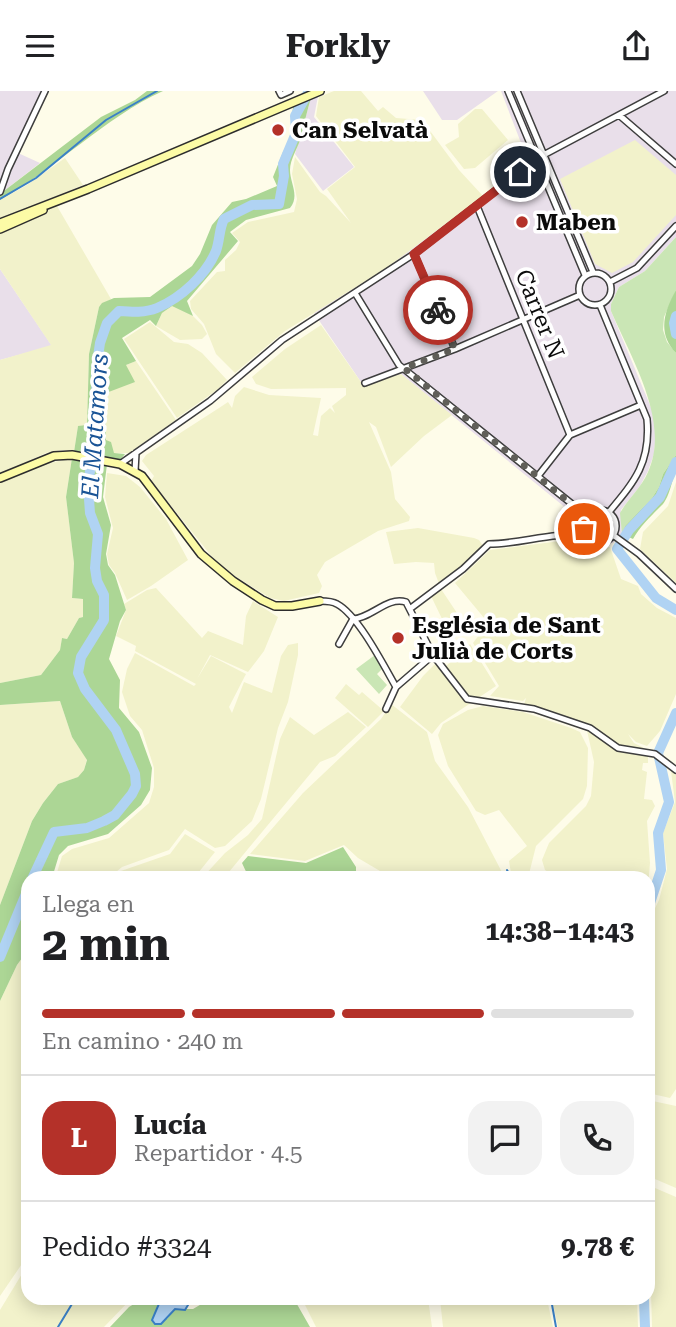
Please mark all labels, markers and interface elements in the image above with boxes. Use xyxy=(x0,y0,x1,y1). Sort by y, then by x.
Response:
icon: menu xyxy=(21,27,59,65)
text: Forkly xyxy=(286,27,390,65)
icon: share xyxy=(617,27,655,65)
place label: Can Selvatà xyxy=(292,117,429,144)
marker: Can Selvatà xyxy=(270,122,286,138)
pin xyxy=(490,142,550,202)
icon: home xyxy=(501,153,539,191)
place label: Maben xyxy=(536,209,617,236)
marker: Maben xyxy=(514,214,530,230)
street label: Carrer N xyxy=(509,266,570,363)
courier xyxy=(403,275,473,345)
icon: bike xyxy=(419,291,457,329)
water label: El Matamors xyxy=(76,353,114,500)
pin xyxy=(554,499,614,559)
icon: bag xyxy=(565,510,603,548)
place label: Església de Sant Julià de Corts xyxy=(412,612,601,665)
marker: Església de Sant Julià de Corts xyxy=(390,630,406,646)
text: Llega en xyxy=(42,891,134,918)
text: 14:38–14:43 xyxy=(485,916,634,946)
text: 2 min xyxy=(42,917,170,971)
text: En camino · 240 m xyxy=(42,1028,243,1055)
button: chat xyxy=(468,1101,542,1175)
button: phone xyxy=(560,1101,634,1175)
text: Lucía xyxy=(134,1110,207,1140)
text: L xyxy=(71,1123,87,1153)
text: Repartidor · 4.5 xyxy=(134,1140,303,1167)
text: Pedido #3324 xyxy=(42,1232,211,1262)
text: 9.78 € xyxy=(561,1232,634,1262)

